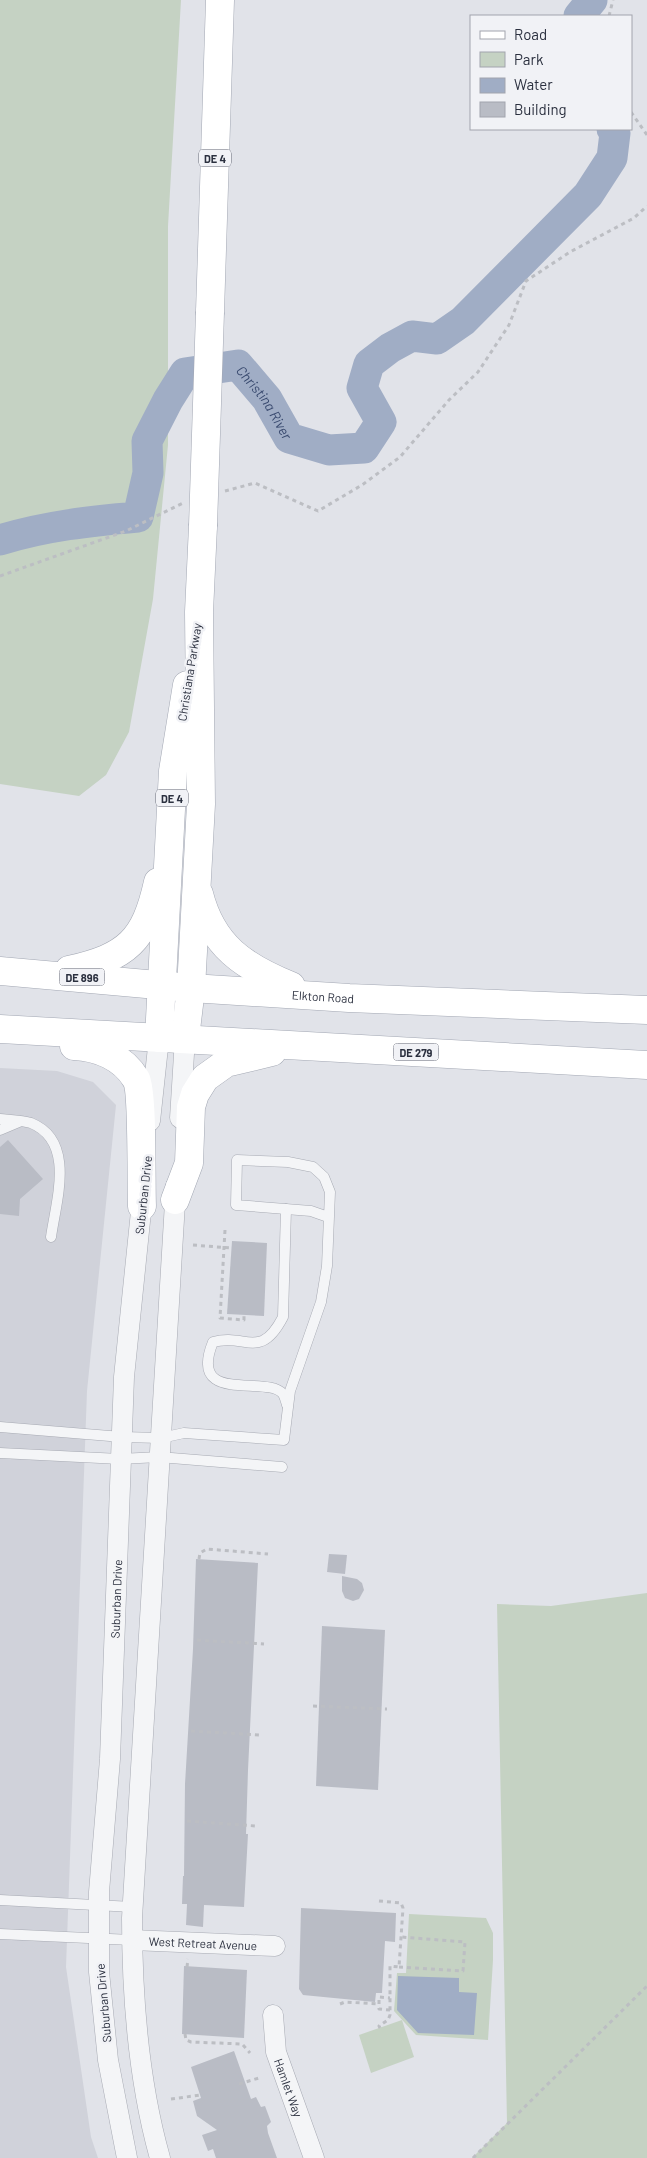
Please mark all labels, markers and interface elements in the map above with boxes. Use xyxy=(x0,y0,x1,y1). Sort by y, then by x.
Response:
legend xyxy=(470,15,632,130)
text: Road xyxy=(514,25,547,43)
text: Park xyxy=(514,50,544,68)
text: Water xyxy=(514,75,553,93)
text: Building xyxy=(514,100,567,118)
road number: DE 4 xyxy=(199,150,231,167)
water label: Christina River xyxy=(233,362,297,443)
street label: Christiana Parkway xyxy=(174,621,204,722)
road number: DE 4 xyxy=(156,790,188,806)
road number: DE 896 xyxy=(59,969,104,986)
street label: Elkton Road xyxy=(291,987,354,1005)
road number: DE 279 xyxy=(394,1044,438,1060)
street label: Suburban Drive xyxy=(132,1155,154,1235)
street label: Suburban Drive xyxy=(107,1559,124,1639)
street label: West Retreat Avenue xyxy=(148,1934,257,1952)
street label: Suburban Drive xyxy=(93,1963,113,2043)
street label: Hamlet Way xyxy=(272,2056,306,2119)

